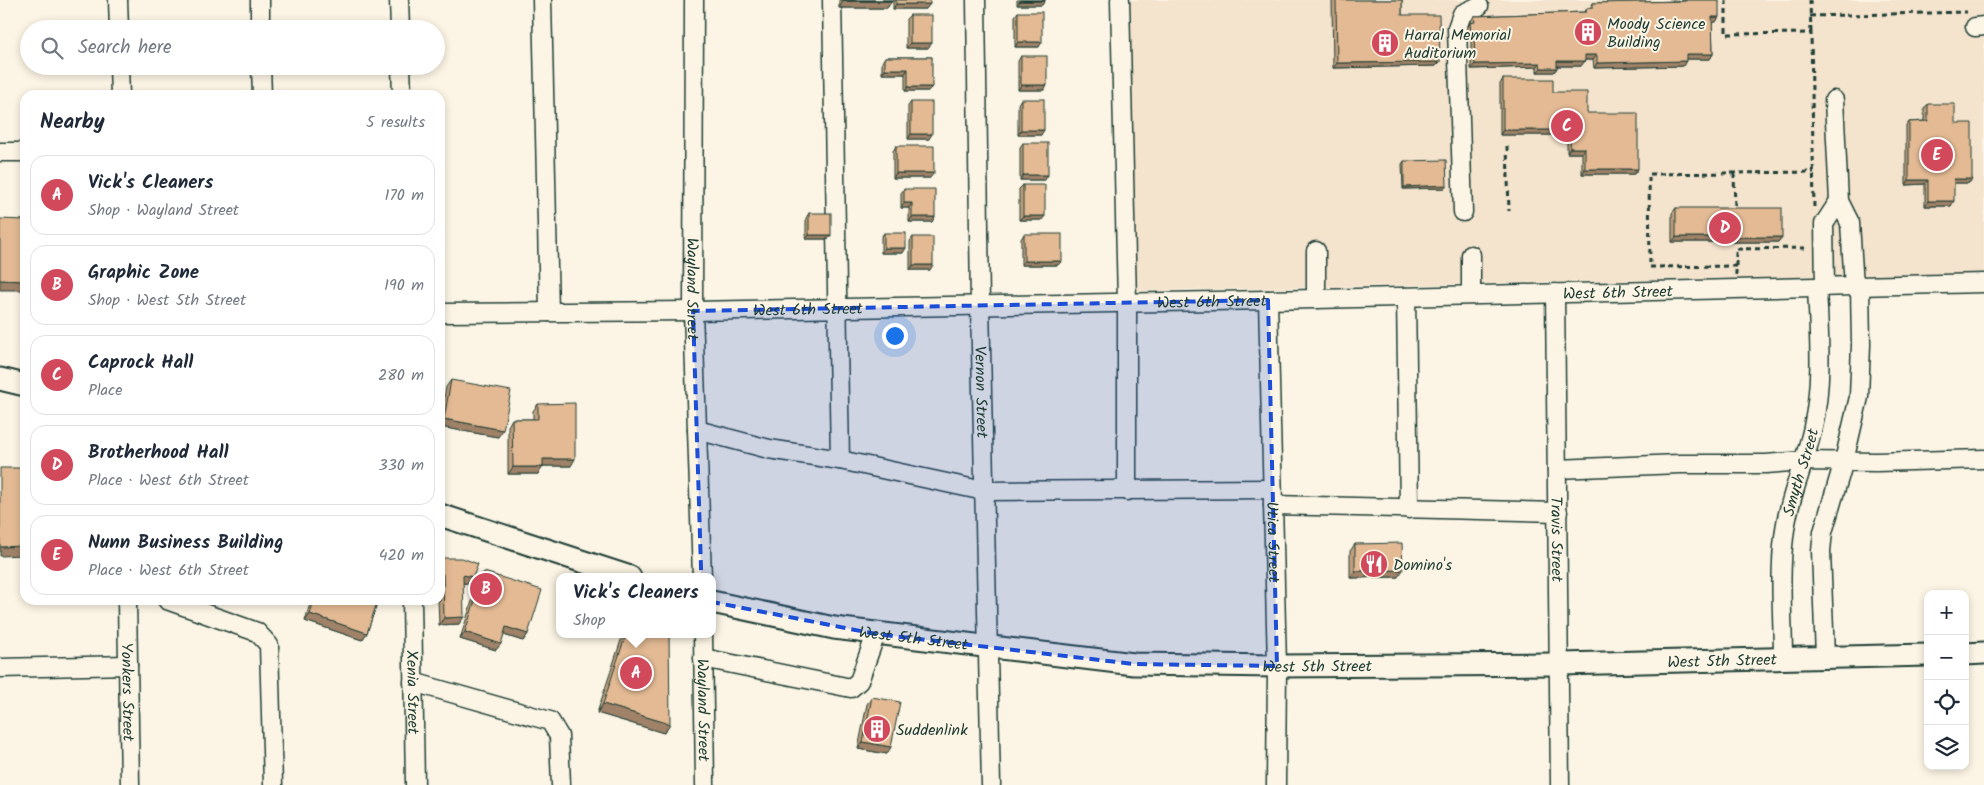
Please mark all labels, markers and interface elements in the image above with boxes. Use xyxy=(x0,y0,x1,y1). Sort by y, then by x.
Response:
place label: Moody Science Building xyxy=(1607,12,1706,55)
building icon: Moody Science Building xyxy=(1573,17,1603,47)
search box xyxy=(20,20,445,75)
place label: Harral Memorial Auditorium xyxy=(1404,23,1511,66)
building icon: Harral Memorial Auditorium xyxy=(1370,28,1400,58)
text: Search here xyxy=(78,33,172,63)
icon: search xyxy=(38,34,66,62)
text: Nearby xyxy=(40,106,105,139)
pin: C xyxy=(1551,107,1583,145)
text: 5 results xyxy=(366,110,425,135)
pin: E xyxy=(1921,136,1953,174)
text: Vick's Cleaners xyxy=(88,168,213,198)
text: A xyxy=(52,183,62,208)
text: 170 m xyxy=(384,183,424,208)
text: Shop · Wayland Street xyxy=(88,198,239,223)
pin: D xyxy=(1709,209,1741,247)
street label: Wayland Street xyxy=(679,238,705,342)
text: Graphic Zone xyxy=(88,258,199,288)
text: B xyxy=(52,273,62,298)
text: 190 m xyxy=(384,273,424,298)
street label: West 6th Street xyxy=(1563,279,1674,307)
text: Shop · West 5th Street xyxy=(88,288,246,313)
street label: West 6th Street xyxy=(1157,289,1268,316)
street label: West 6th Street xyxy=(753,297,864,324)
your location xyxy=(882,323,908,349)
street label: Vernon Street xyxy=(967,346,994,439)
text: Caprock Hall xyxy=(88,348,193,378)
text: C xyxy=(52,363,62,388)
text: 280 m xyxy=(378,363,424,388)
text: Place xyxy=(88,378,122,403)
street label: Smyth Street xyxy=(1777,425,1826,519)
text: Brotherhood Hall xyxy=(88,438,229,468)
text: D xyxy=(52,453,62,478)
text: 330 m xyxy=(379,453,424,478)
text: Place · West 6th Street xyxy=(88,468,249,493)
street label: Travis Street xyxy=(1543,496,1569,583)
street label: Utica Street xyxy=(1259,501,1286,584)
text: Nunn Business Building xyxy=(88,528,283,558)
text: E xyxy=(53,543,61,568)
text: 420 m xyxy=(379,543,424,568)
restaurant icon: Domino's xyxy=(1359,549,1389,579)
place label: Domino's xyxy=(1393,553,1452,578)
text: Place · West 6th Street xyxy=(88,558,249,583)
pin: B xyxy=(470,570,502,608)
popup xyxy=(556,573,716,638)
text: Vick's Cleaners xyxy=(573,578,699,608)
map controls xyxy=(1924,590,1969,770)
button: + xyxy=(1924,590,1969,635)
text: Shop xyxy=(573,608,605,633)
street label: West 5th Street xyxy=(858,620,970,658)
button: − xyxy=(1924,635,1969,680)
street label: Yonkers Street xyxy=(114,642,140,742)
street label: West 5th Street xyxy=(1667,648,1778,675)
street label: Xenia Street xyxy=(399,650,425,735)
pin: A xyxy=(620,654,652,692)
street label: West 5th Street xyxy=(1262,654,1373,680)
street label: Wayland Street xyxy=(689,659,716,762)
button: locate xyxy=(1924,680,1969,725)
building icon: Suddenlink xyxy=(862,714,892,744)
place label: Suddenlink xyxy=(896,718,968,743)
button: layers xyxy=(1924,725,1969,770)

